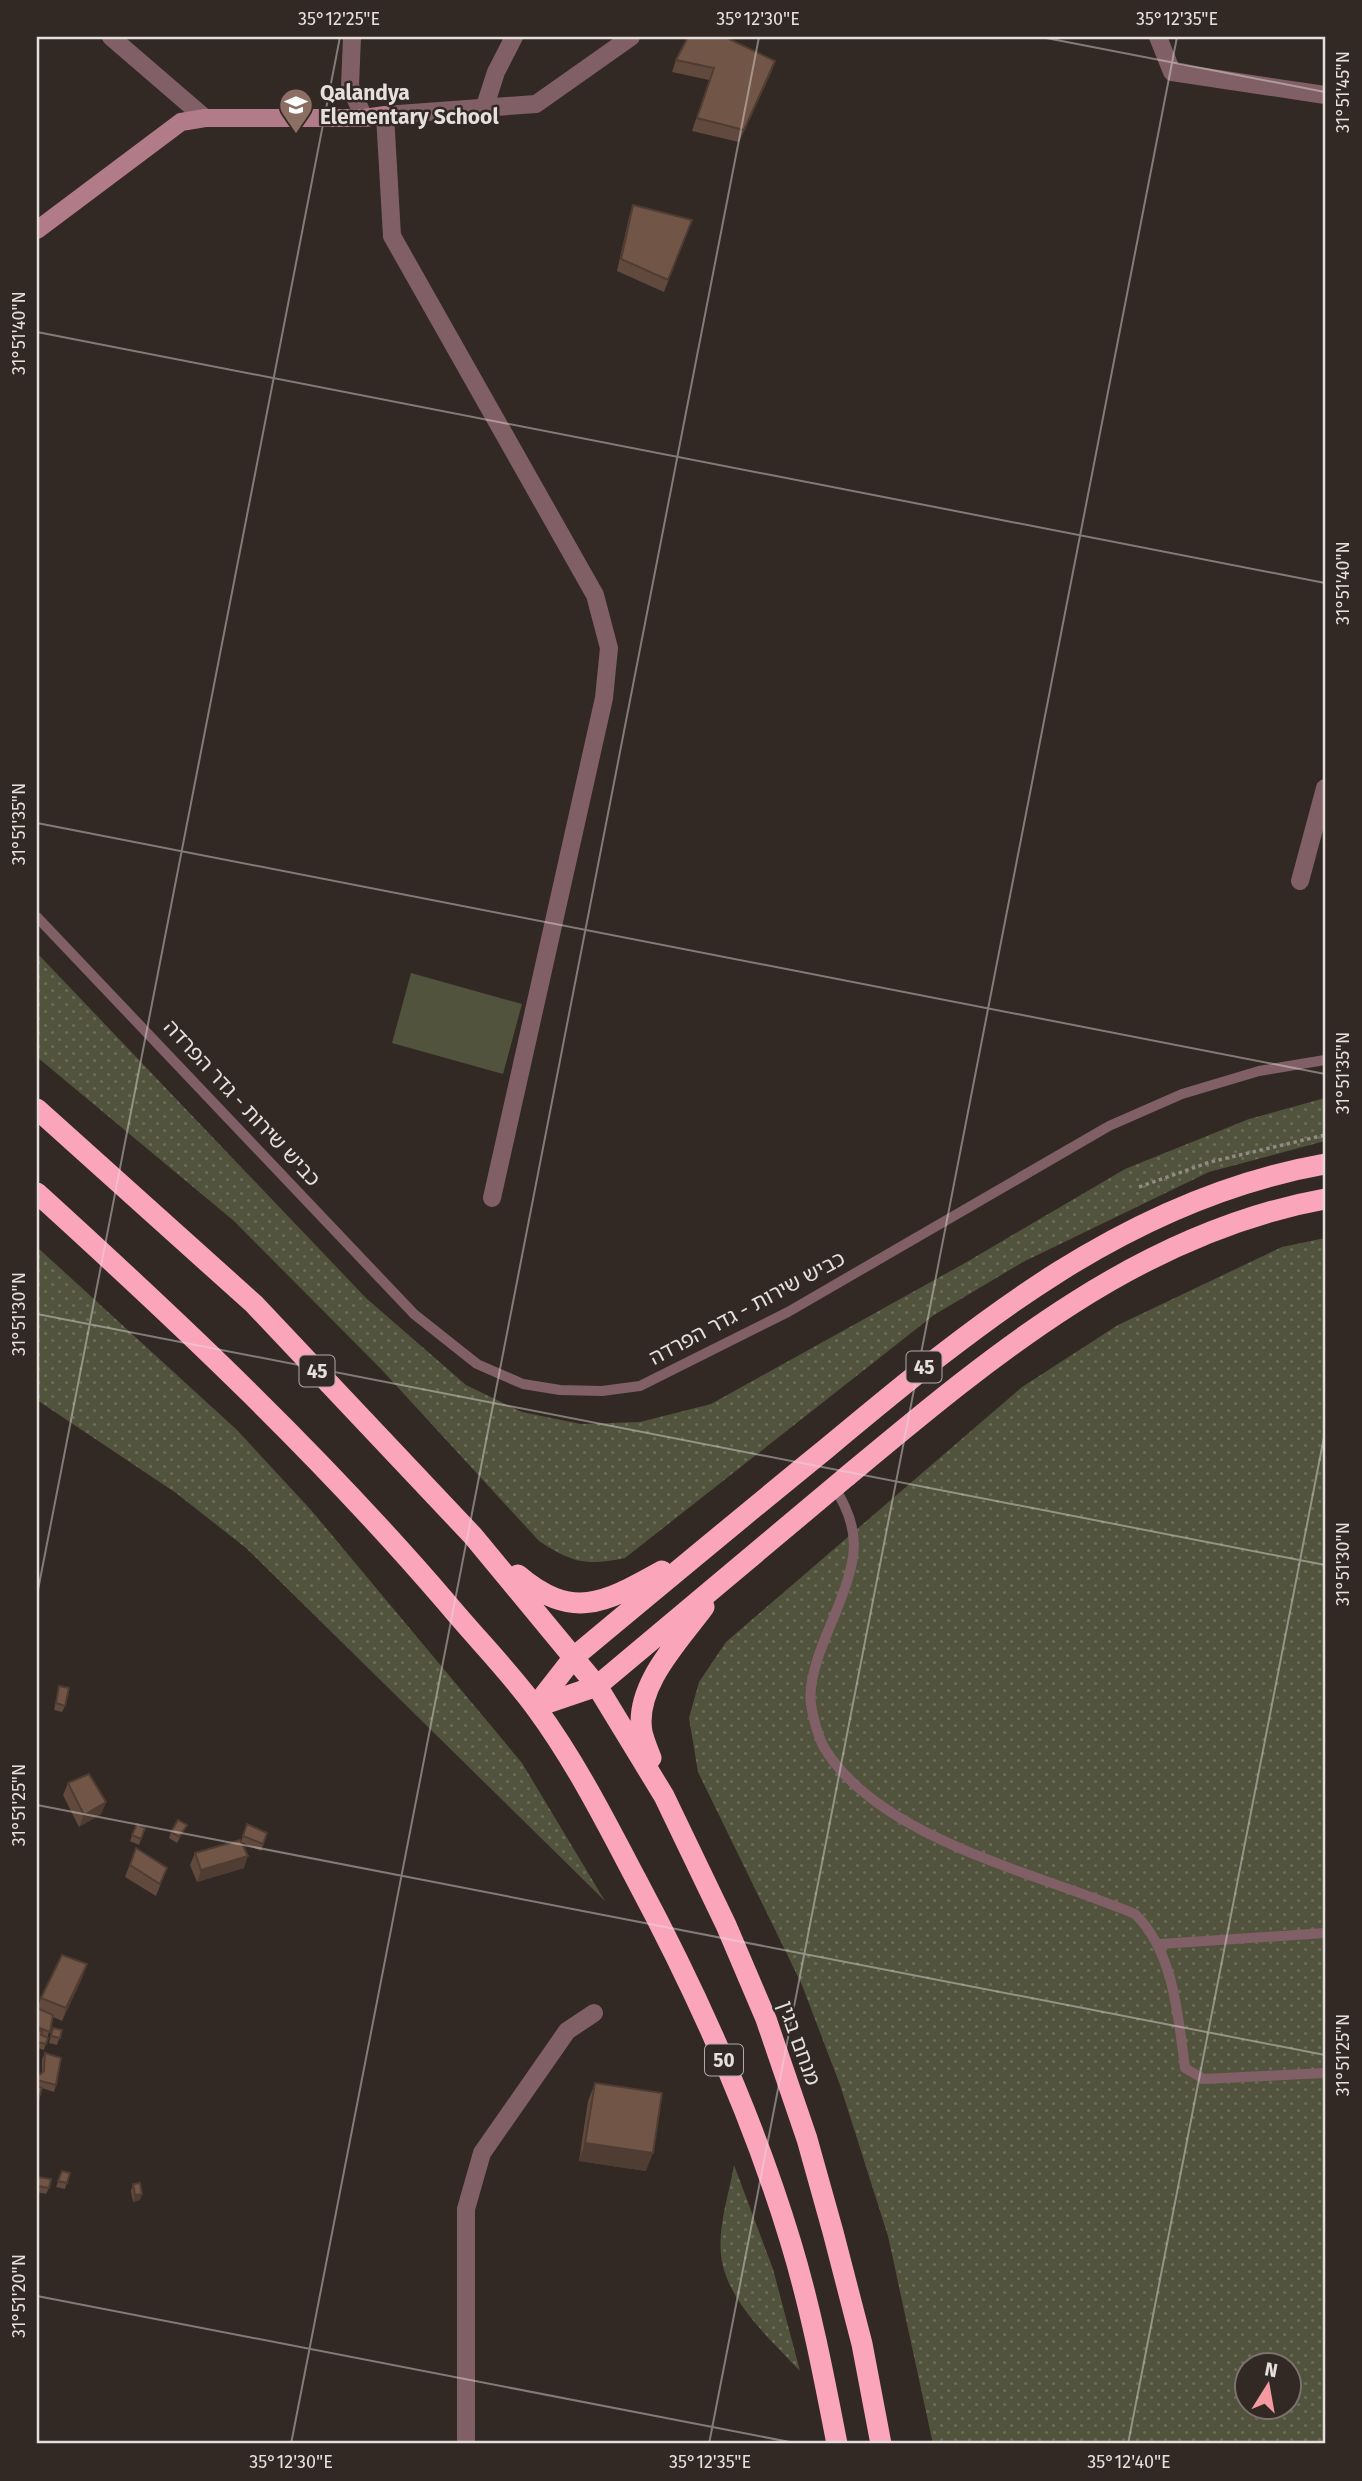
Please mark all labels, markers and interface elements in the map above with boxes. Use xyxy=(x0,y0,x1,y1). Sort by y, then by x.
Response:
text: 35°12'25"E xyxy=(298,8,380,30)
text: 35°12'30"E xyxy=(716,8,800,30)
text: 35°12'35"E xyxy=(1136,8,1218,30)
text: 31°51'45"N xyxy=(1332,51,1354,133)
place label: Qalandya Elementary School xyxy=(320,80,499,130)
school or university icon: Qalandya Elementary School xyxy=(277,86,315,135)
text: 31°51'40"N xyxy=(8,291,30,375)
text: 31°51'40"N xyxy=(1332,541,1354,625)
text: 31°51'35"N xyxy=(8,783,30,865)
street label: כביש שירות - גדר הפרדה xyxy=(158,1014,326,1192)
text: 31°51'35"N xyxy=(1332,1032,1354,1114)
street label: כביש שירות - גדר הפרדה xyxy=(645,1245,849,1371)
text: 31°51'30"N xyxy=(8,1272,30,1356)
road number: 45 xyxy=(906,1352,942,1382)
road number: 45 xyxy=(300,1356,334,1386)
text: 31°51'30"N xyxy=(1332,1522,1354,1606)
text: 31°51'25"N xyxy=(8,1764,30,1846)
street label: מנחם בגין xyxy=(772,1997,826,2089)
text: 31°51'25"N xyxy=(1332,2014,1354,2096)
road number: 50 xyxy=(705,2044,743,2076)
text: 31°51'20"N xyxy=(8,2254,30,2338)
north arrow xyxy=(1232,2352,1302,2422)
text: N xyxy=(1263,2357,1280,2382)
text: 35°12'30"E xyxy=(249,2451,333,2473)
text: 35°12'35"E xyxy=(669,2451,751,2473)
text: 35°12'40"E xyxy=(1087,2451,1171,2473)

